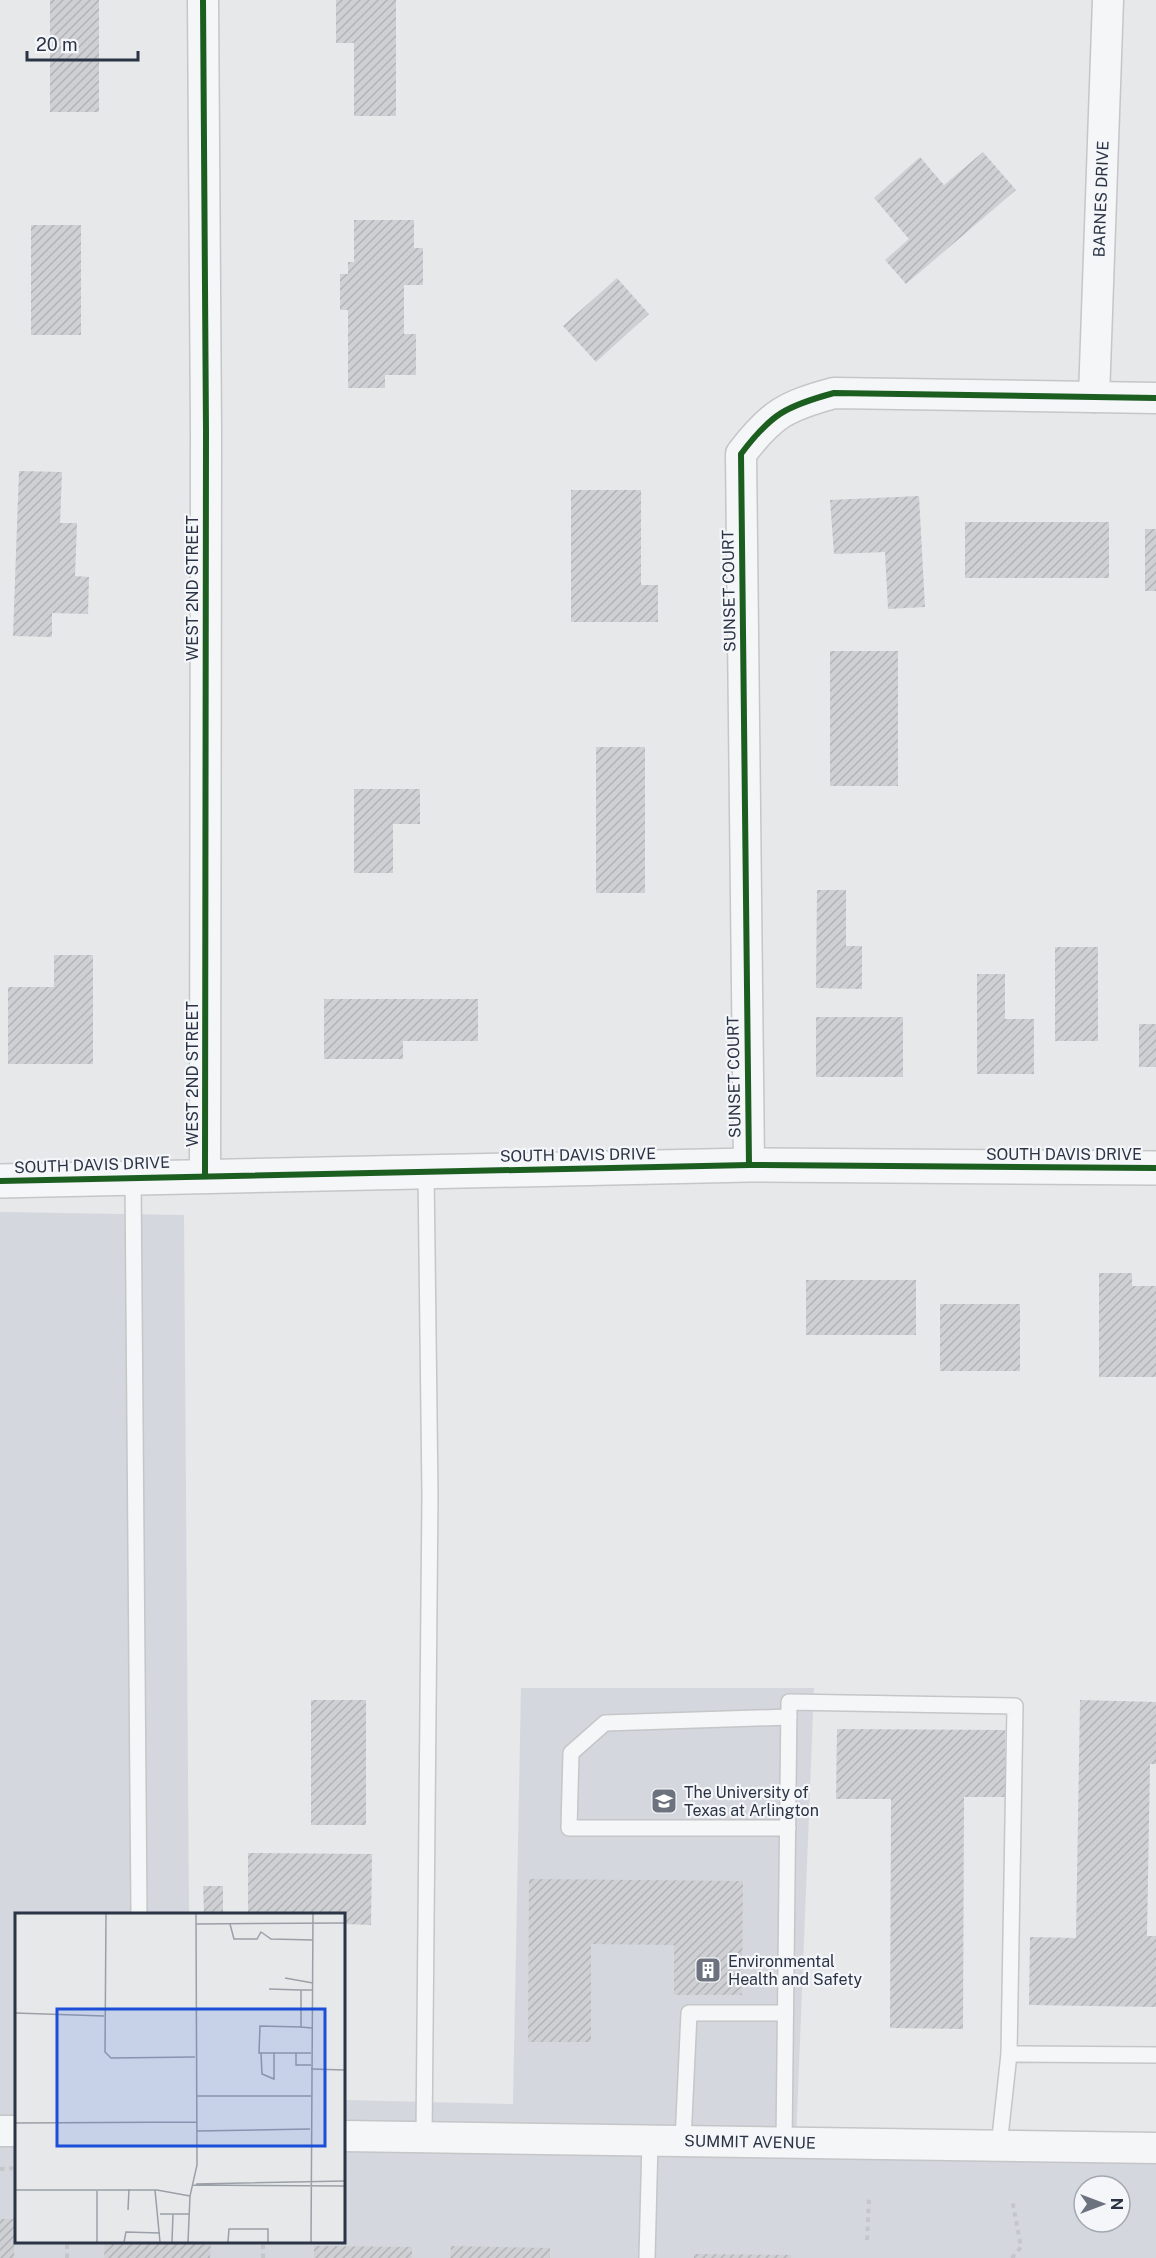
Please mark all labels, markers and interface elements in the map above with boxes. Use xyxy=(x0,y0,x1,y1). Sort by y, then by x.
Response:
scale bar xyxy=(27,24,138,62)
text: 20 m xyxy=(36,34,78,55)
street label: BARNES DRIVE xyxy=(1089,140,1113,258)
street label: WEST 2ND STREET xyxy=(183,514,202,661)
street label: SUNSET COURT xyxy=(718,529,740,652)
street label: WEST 2ND STREET xyxy=(183,1000,202,1147)
street label: SUNSET COURT xyxy=(723,1015,745,1138)
street label: SOUTH DAVIS DRIVE xyxy=(500,1144,656,1166)
street label: SOUTH DAVIS DRIVE xyxy=(986,1145,1142,1164)
street label: SOUTH DAVIS DRIVE xyxy=(14,1153,170,1177)
place label: The University of Texas at Arlington xyxy=(684,1783,819,1820)
school or university icon: The University of Texas at Arlington xyxy=(649,1786,679,1816)
inset map xyxy=(15,1913,345,2243)
place label: Environmental Health and Safety xyxy=(728,1952,862,1989)
building icon: Environmental Health and Safety xyxy=(693,1955,723,1985)
street label: SUMMIT AVENUE xyxy=(684,2131,816,2153)
north arrow xyxy=(1072,2174,1132,2234)
text: N xyxy=(1107,2198,1126,2210)

